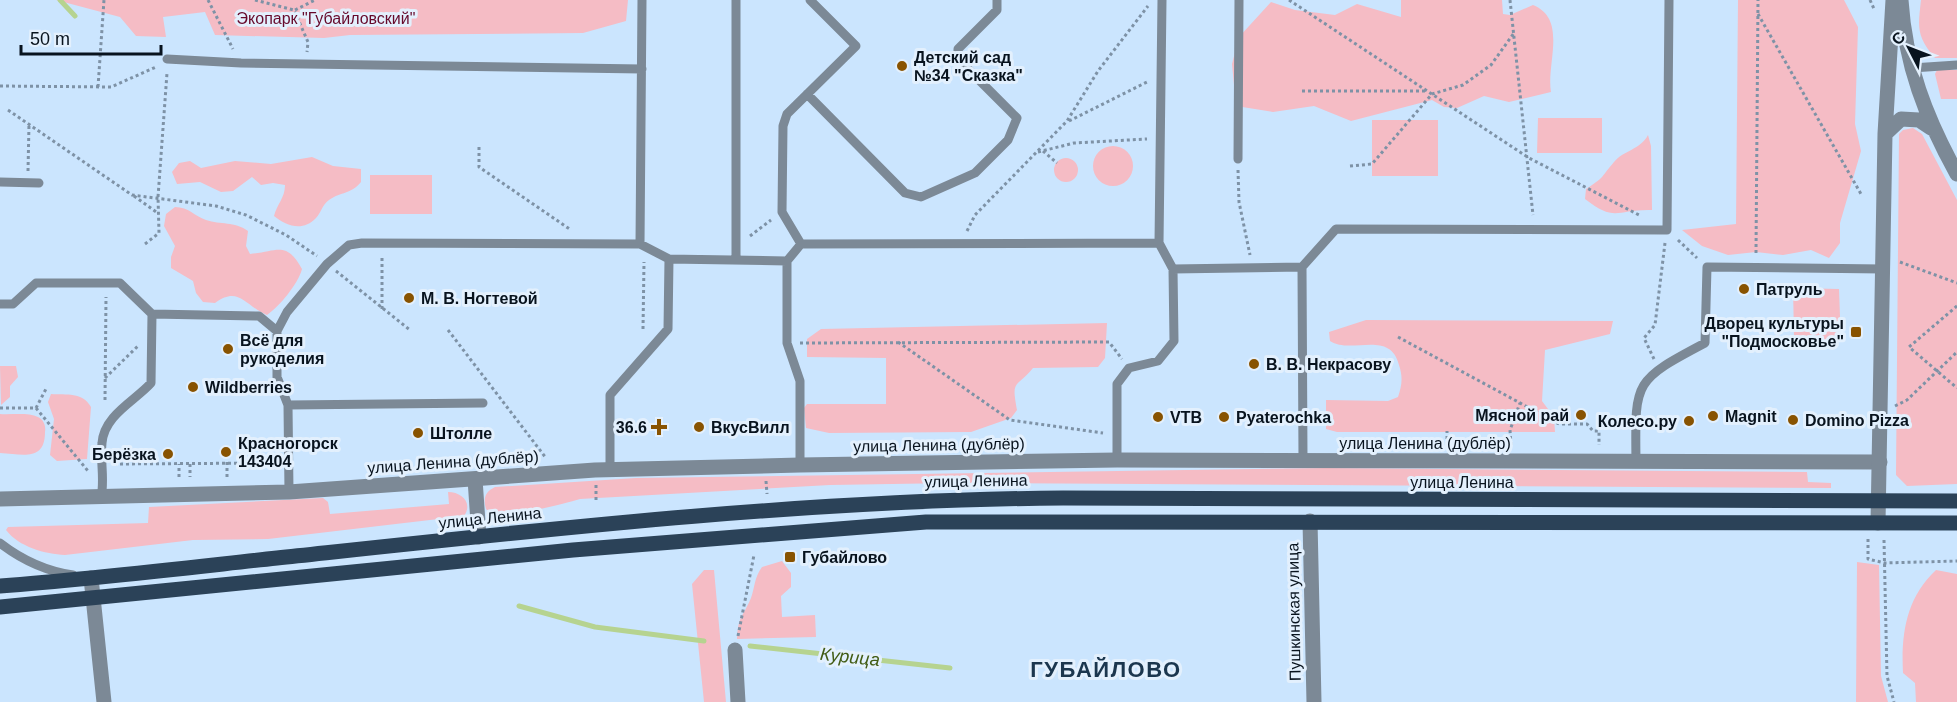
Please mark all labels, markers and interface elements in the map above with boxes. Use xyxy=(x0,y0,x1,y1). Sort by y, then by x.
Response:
park label: Экопарк "Губайловский" xyxy=(237,10,415,27)
scale bar xyxy=(21,18,160,56)
north arrow xyxy=(1879,18,1939,78)
text: С xyxy=(1888,28,1909,48)
text: 50 m xyxy=(30,29,70,49)
place label: Детский сад №34 "Сказка" xyxy=(914,49,1023,84)
marker: Детский сад №34 "Сказка" xyxy=(895,59,909,73)
place label: Патруль xyxy=(1756,281,1823,298)
marker: Патруль xyxy=(1737,282,1751,296)
place label: М. В. Ногтевой xyxy=(421,290,538,307)
marker: М. В. Ногтевой xyxy=(402,291,416,305)
place label: Дворец культуры "Подмосковье" xyxy=(1705,315,1844,350)
marker: Дворец культуры "Подмосковье" xyxy=(1849,325,1863,339)
place label: Всё для рукоделия xyxy=(240,332,324,367)
marker: Всё для рукоделия xyxy=(221,342,235,356)
place label: В. В. Некрасову xyxy=(1266,356,1391,373)
marker: В. В. Некрасову xyxy=(1247,357,1261,371)
place label: Wildberries xyxy=(205,379,292,396)
marker: Wildberries xyxy=(186,380,200,394)
place label: Мясной рай xyxy=(1475,407,1569,424)
marker: Мясной рай xyxy=(1574,408,1588,422)
place label: Magnit xyxy=(1725,408,1777,425)
place label: VTB xyxy=(1170,409,1202,426)
place label: Pyaterochka xyxy=(1236,409,1331,426)
marker: Magnit xyxy=(1706,409,1720,423)
marker: VTB xyxy=(1151,410,1165,424)
marker: Pyaterochka xyxy=(1217,410,1231,424)
place label: Domino Pizza xyxy=(1805,412,1909,429)
place label: Колесо.ру xyxy=(1598,413,1677,430)
marker: Domino Pizza xyxy=(1786,413,1800,427)
marker: Колесо.ру xyxy=(1682,414,1696,428)
place label: 36.6 xyxy=(616,419,647,436)
place label: ВкусВилл xyxy=(711,419,790,436)
marker: 36.6 xyxy=(652,420,666,434)
marker: ВкусВилл xyxy=(692,420,706,434)
place label: Штолле xyxy=(430,425,492,442)
marker: Штолле xyxy=(411,426,425,440)
place label: Красногорск 143404 xyxy=(238,435,339,470)
street label: улица Ленина (дублёр) xyxy=(853,435,1025,455)
street label: улица Ленина (дублёр) xyxy=(1339,435,1511,452)
marker: Красногорск 143404 xyxy=(219,445,233,459)
place label: Берёзка xyxy=(92,446,156,463)
marker: Берёзка xyxy=(161,447,175,461)
street label: улица Ленина (дублёр) xyxy=(367,448,539,476)
street label: улица Ленина xyxy=(924,472,1028,490)
street label: улица Ленина xyxy=(1410,474,1514,491)
street label: улица Ленина xyxy=(438,504,542,532)
street label: Пушкинская улица xyxy=(1284,543,1304,681)
place label: Губайлово xyxy=(802,549,887,566)
marker: Губайлово xyxy=(783,550,797,564)
water label: Курица xyxy=(819,644,881,670)
district label: ГУБАЙЛОВО xyxy=(1030,657,1182,682)

